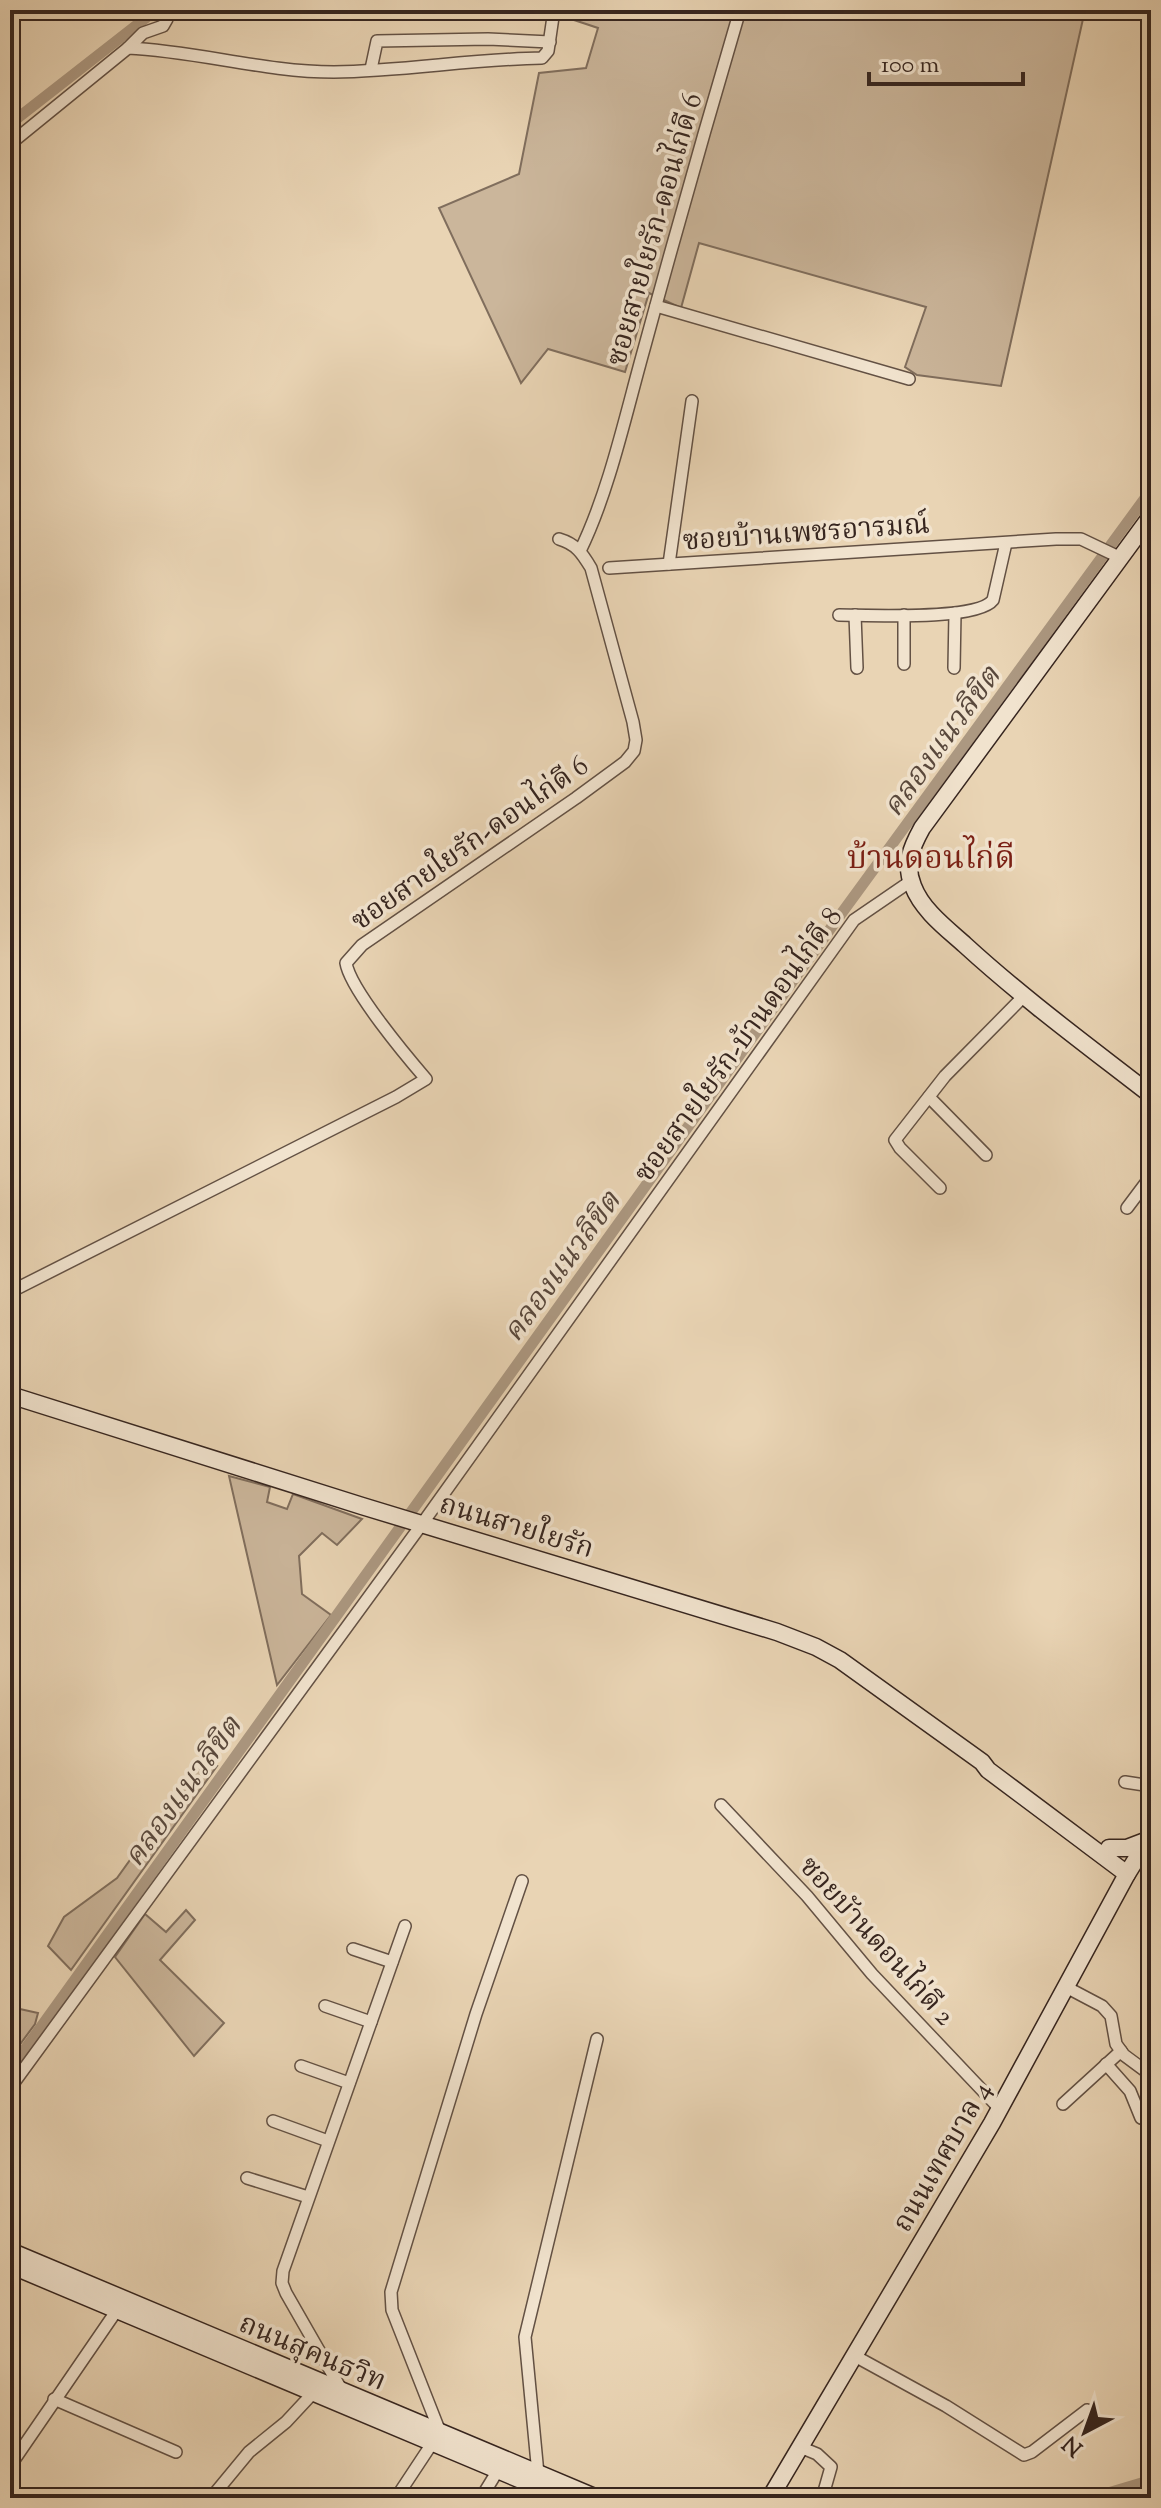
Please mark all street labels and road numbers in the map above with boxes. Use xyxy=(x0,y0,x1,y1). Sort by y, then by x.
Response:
street label: ซอยสายใยรัก-ดอนไก่ดี 6 xyxy=(596,88,714,371)
street label: ซอยบ้านเพชรอารมณ์ xyxy=(681,505,931,563)
street label: ซอยสายใยรัก-ดอนไก่ดี 6 xyxy=(343,746,598,942)
street label: ซอยสายใยรัก-บ้านดอนไก่ดี 8 xyxy=(624,899,853,1192)
street label: ถนนสายใยรัก xyxy=(434,1484,599,1570)
street label: ซอยบัานดอนไก่ดี 2 xyxy=(789,1847,964,2036)
street label: ถนนเทศบาล 4 xyxy=(884,2075,1003,2240)
street label: ถนนสุคนธวิท xyxy=(232,2305,392,2403)

